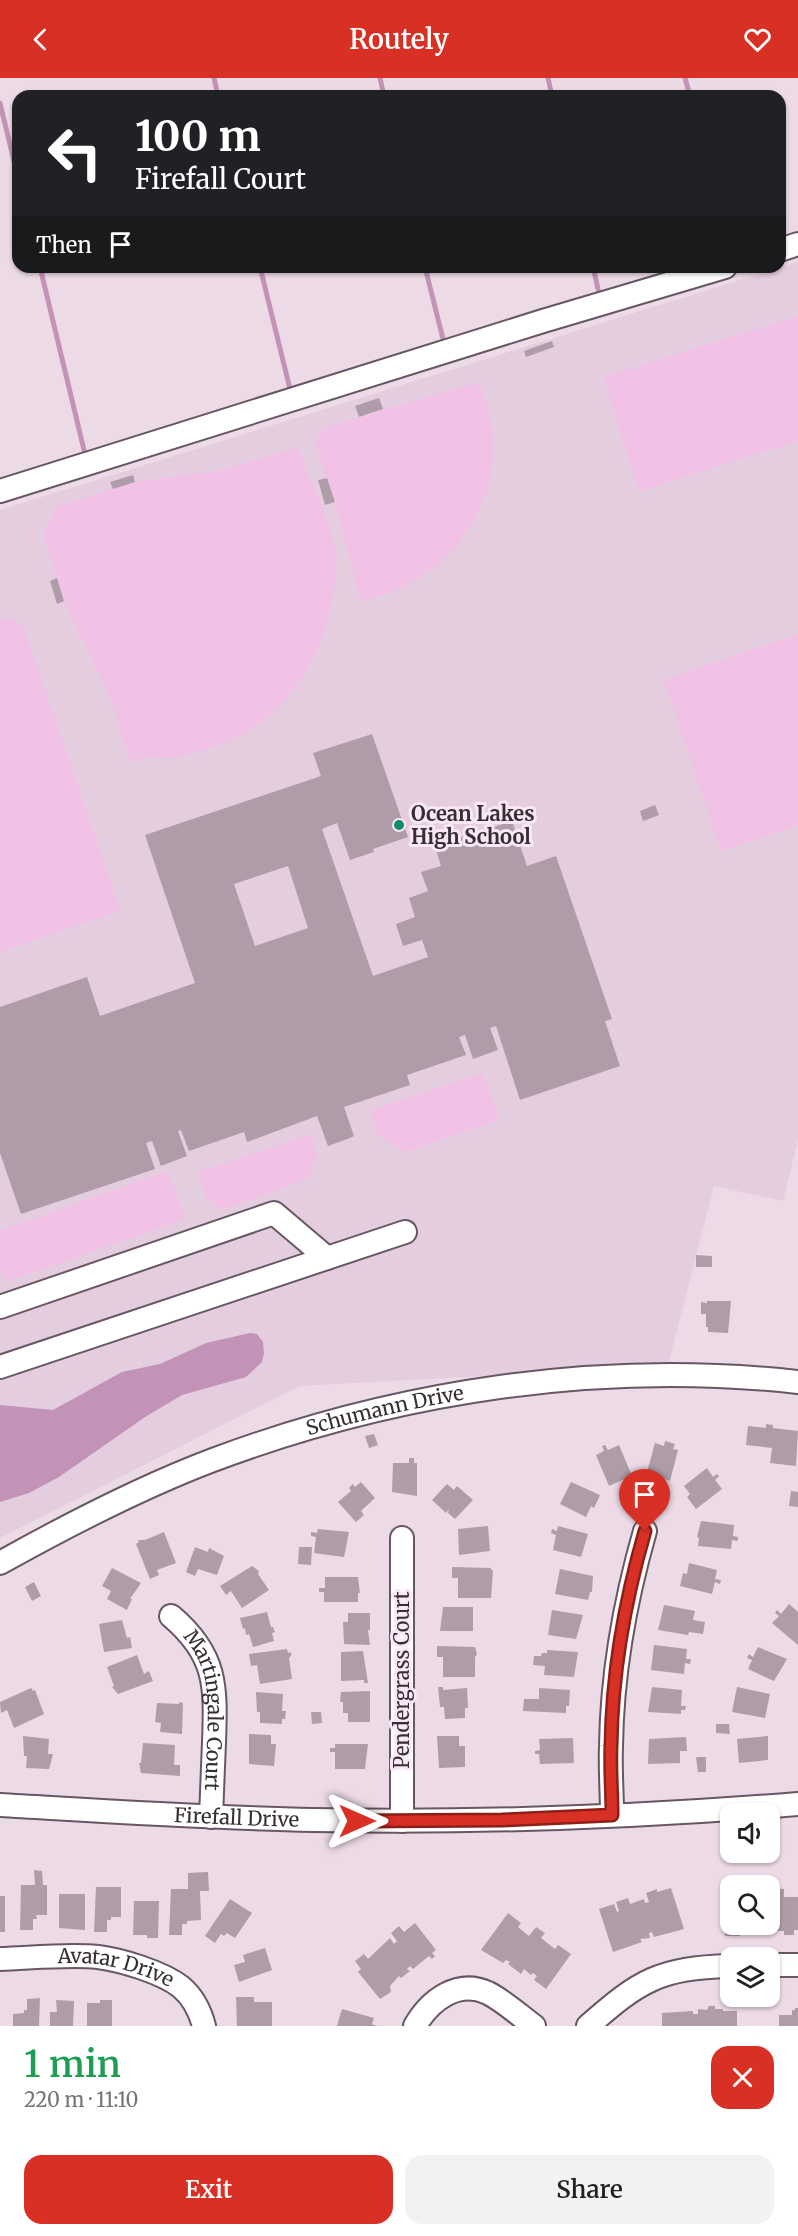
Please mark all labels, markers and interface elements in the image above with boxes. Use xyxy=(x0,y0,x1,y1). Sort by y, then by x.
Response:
text: Routely xyxy=(349,22,449,56)
icon: back xyxy=(24,23,57,56)
icon: heart xyxy=(741,23,774,56)
text: 100 m xyxy=(135,110,261,162)
icon: left xyxy=(36,114,114,192)
text: Firefall Court xyxy=(135,162,306,196)
icon: arrive xyxy=(104,228,137,261)
text: Then xyxy=(36,231,92,259)
place label: Ocean Lakes High School xyxy=(411,801,535,849)
marker: Ocean Lakes High School xyxy=(392,818,406,832)
street label: Schumann Drive xyxy=(303,1380,465,1440)
pin xyxy=(619,1469,670,1531)
icon: arrive xyxy=(628,1478,661,1511)
street label: Pendergrass Court xyxy=(389,1591,414,1769)
street label: Martingale Court xyxy=(179,1624,228,1791)
position arrow xyxy=(325,1789,389,1853)
street label: Firefall Drive xyxy=(174,1802,299,1832)
map controls xyxy=(720,1803,780,2007)
button: sound xyxy=(720,1803,780,1863)
button: search xyxy=(720,1875,780,1935)
street label: Avatar Drive xyxy=(56,1943,178,1992)
button: layers xyxy=(720,1947,780,2007)
text: 1 min xyxy=(24,2042,121,2087)
button: close xyxy=(711,2046,774,2109)
text: 220 m · 11:10 xyxy=(24,2087,138,2112)
button: Exit xyxy=(24,2155,393,2224)
button: Share xyxy=(405,2155,774,2224)

